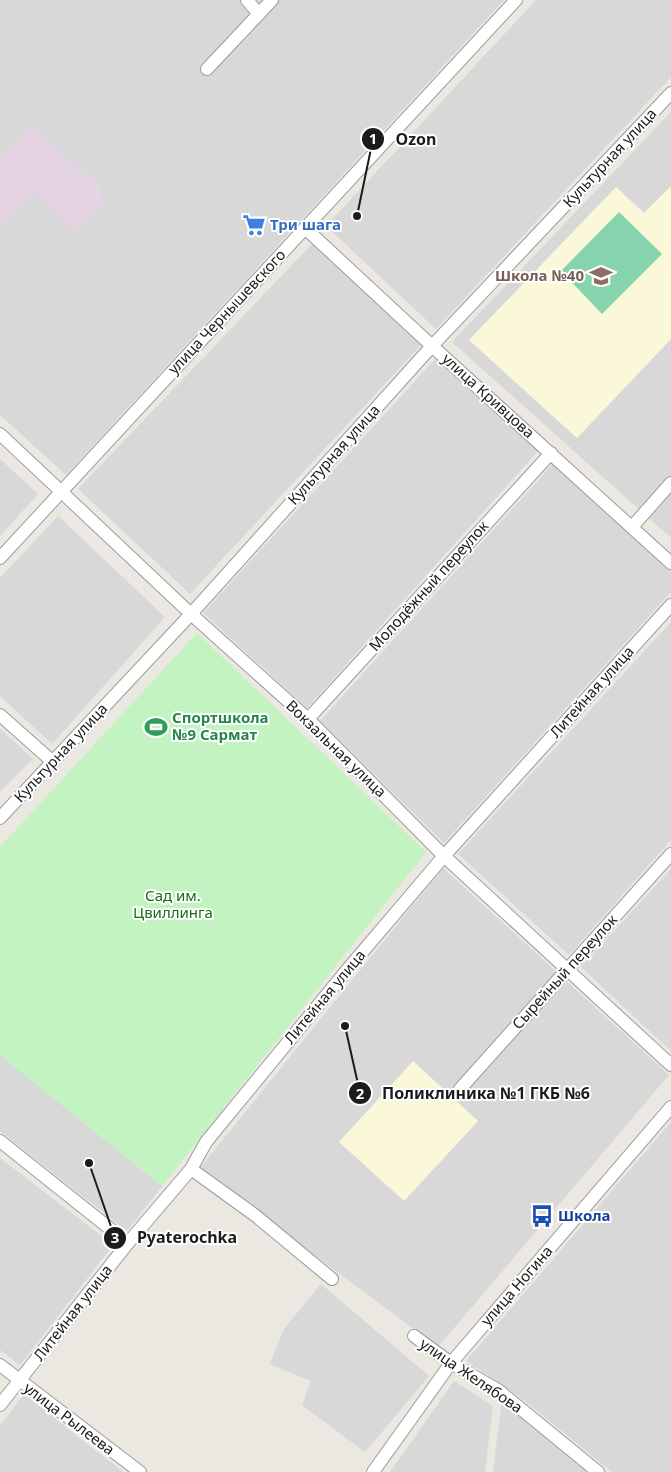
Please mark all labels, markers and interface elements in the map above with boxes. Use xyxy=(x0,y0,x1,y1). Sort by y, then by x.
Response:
street label: Культурная улица xyxy=(558,103,660,211)
callout: Ozon xyxy=(360,124,446,155)
text: 1 xyxy=(369,128,377,148)
text: Ozon xyxy=(396,128,436,150)
supermarket icon: Три шага xyxy=(241,212,267,238)
place label: Три шага xyxy=(270,214,341,234)
street label: улица Чернышевского xyxy=(163,244,290,378)
school or university icon: Школа №40 xyxy=(588,263,614,289)
place label: Школа №40 xyxy=(495,265,584,285)
street label: улица Кривцова xyxy=(438,348,539,442)
street label: Культурная улица xyxy=(283,400,384,509)
street label: Молодёжный переулок xyxy=(364,516,492,655)
street label: Литейная улица xyxy=(545,641,638,741)
street label: Вокзальная улица xyxy=(282,695,391,801)
street label: Культурная улица xyxy=(9,698,111,806)
place label: Спортшкола №9 Сармат xyxy=(172,707,269,744)
sports icon: Спортшкола №9 Сармат xyxy=(143,714,169,740)
park label: Сад им. Цвиллинга xyxy=(133,885,213,922)
street label: Сырейный переулок xyxy=(507,909,621,1033)
street label: Литейная улица xyxy=(279,945,369,1048)
callout: Поликлиника №1 ГКБ №6 xyxy=(347,1078,600,1109)
text: Поликлиника №1 ГКБ №6 xyxy=(382,1082,590,1104)
text: 2 xyxy=(356,1083,365,1103)
bus stop icon: Школа xyxy=(529,1203,555,1229)
place label: Школа xyxy=(558,1205,611,1225)
callout: Pyaterochka xyxy=(102,1222,247,1253)
text: Pyaterochka xyxy=(137,1226,237,1248)
text: 3 xyxy=(111,1227,119,1247)
street label: улица Ногина xyxy=(476,1241,557,1330)
street label: Литейная улица xyxy=(28,1260,116,1365)
street label: улица Желябова xyxy=(416,1333,527,1417)
street label: улица Рылеева xyxy=(20,1377,119,1459)

